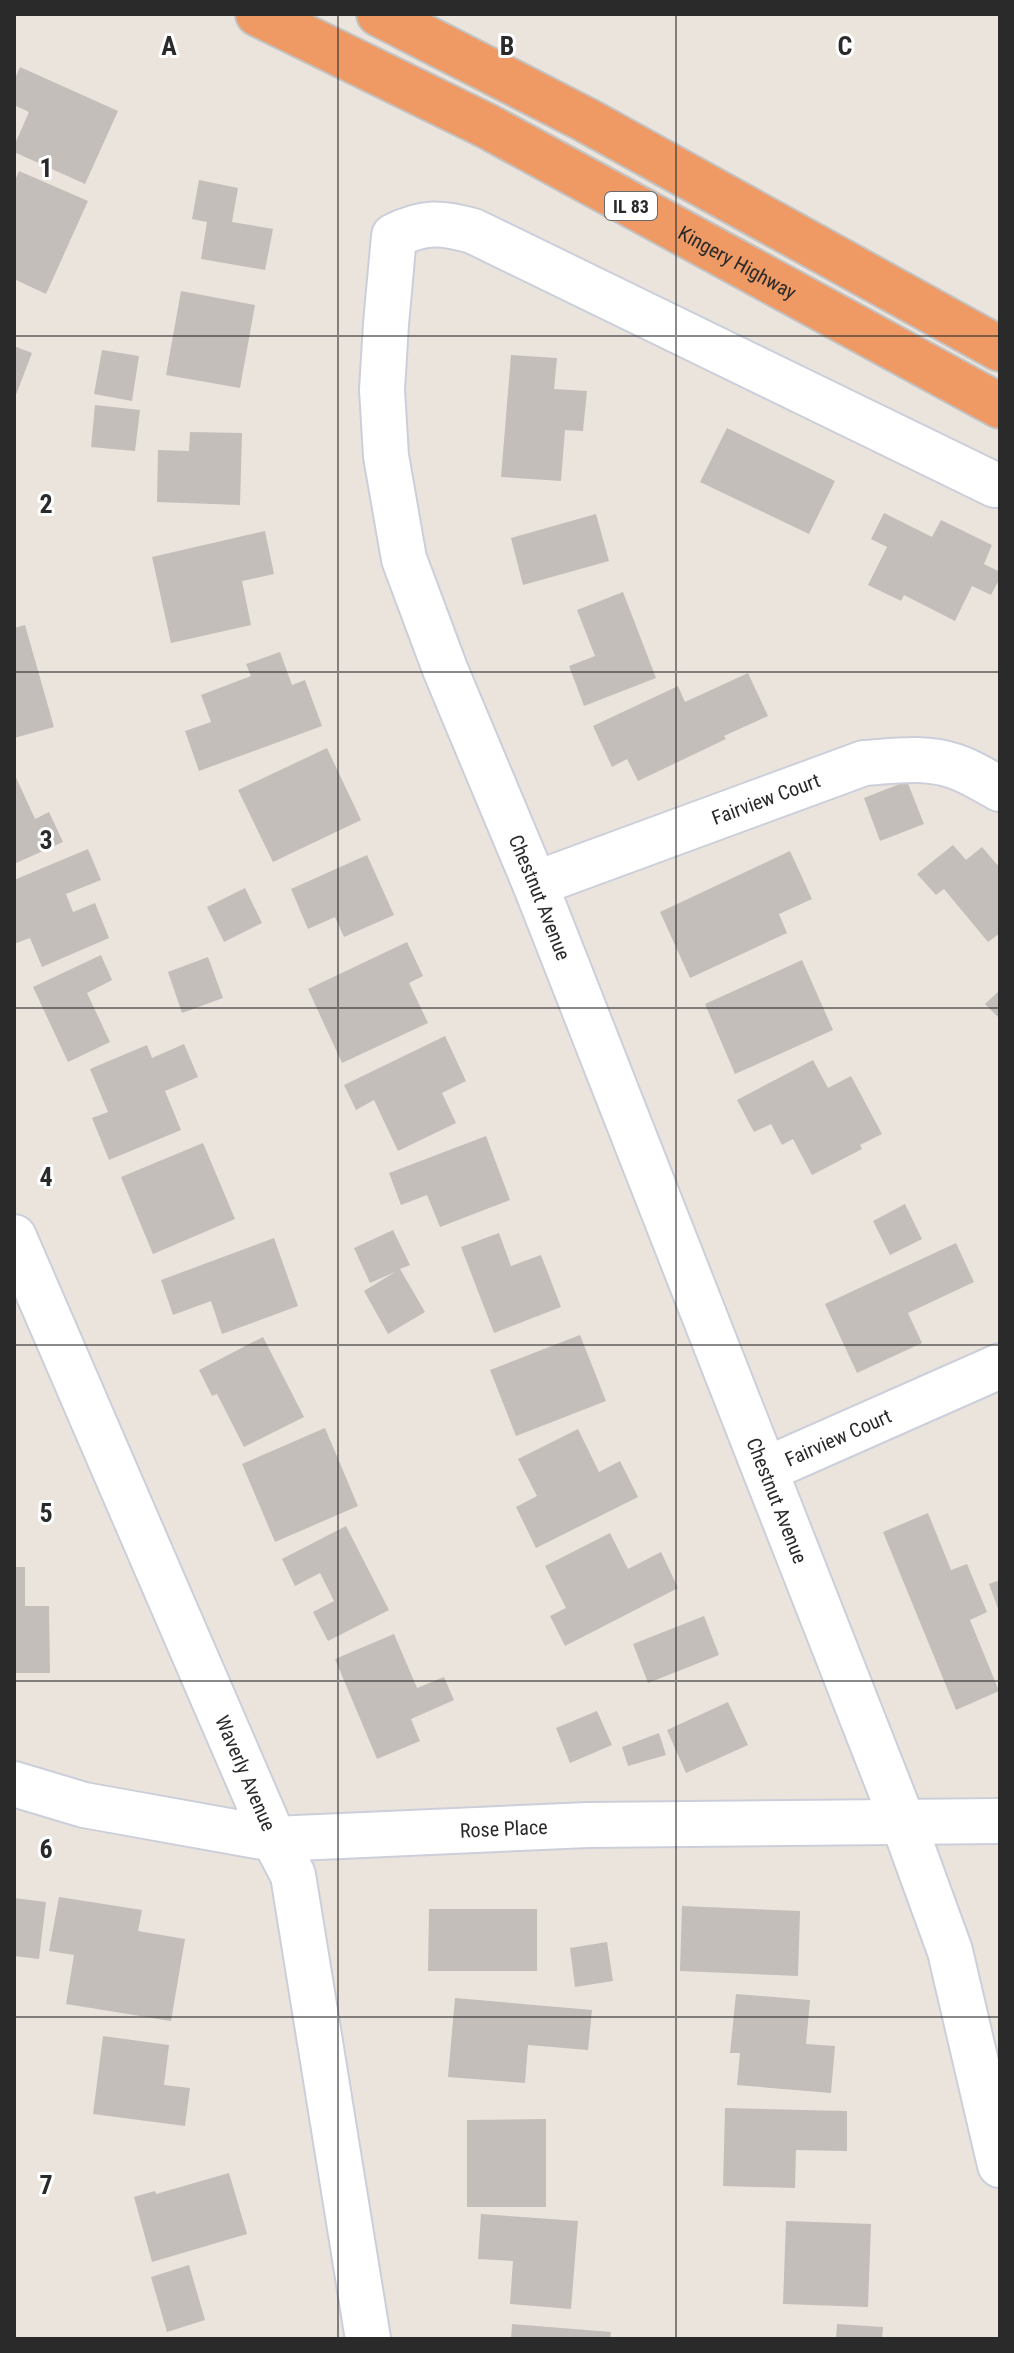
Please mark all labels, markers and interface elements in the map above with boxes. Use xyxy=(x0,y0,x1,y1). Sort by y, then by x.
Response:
text: A xyxy=(161,31,177,61)
text: B xyxy=(500,31,514,61)
text: C xyxy=(838,31,853,61)
text: 1 xyxy=(39,153,53,183)
road number: IL 83 xyxy=(605,192,657,220)
street label: Kingery Highway xyxy=(674,221,800,304)
text: 2 xyxy=(39,489,53,519)
street label: Fairview Court xyxy=(708,768,823,830)
text: 3 xyxy=(39,825,53,855)
street label: Chestnut Avenue xyxy=(504,831,576,963)
text: 4 xyxy=(39,1162,53,1192)
street label: Fairview Court xyxy=(781,1404,895,1472)
street label: Chestnut Avenue xyxy=(741,1434,812,1567)
text: 5 xyxy=(39,1498,53,1528)
street label: Waverly Avenue xyxy=(210,1712,281,1835)
street label: Rose Place xyxy=(459,1815,548,1843)
text: 6 xyxy=(39,1834,53,1864)
text: 7 xyxy=(39,2170,53,2200)

